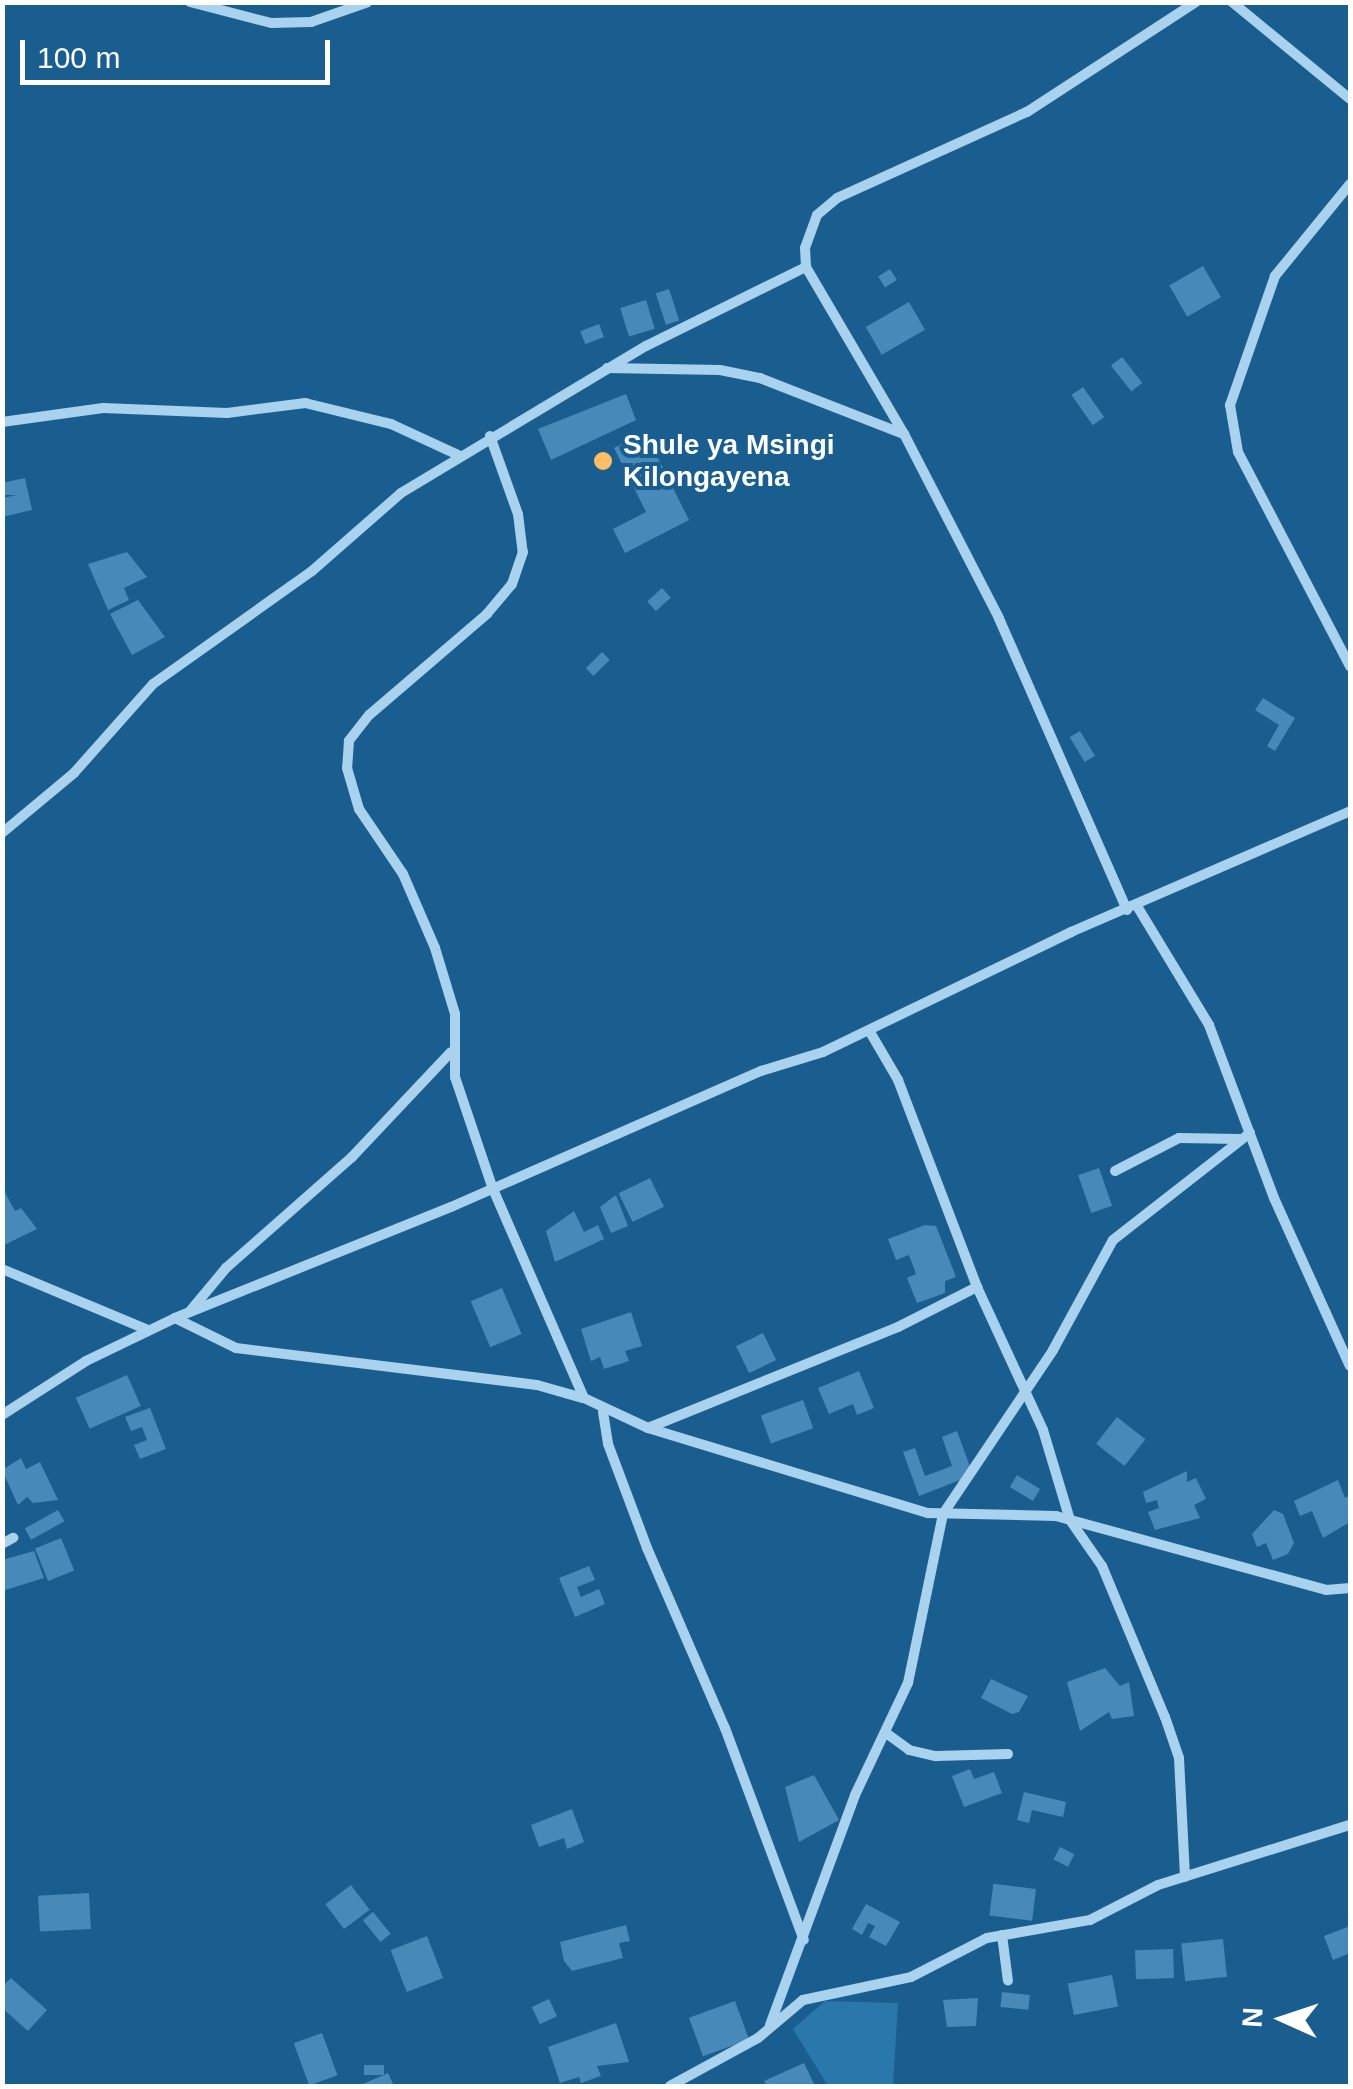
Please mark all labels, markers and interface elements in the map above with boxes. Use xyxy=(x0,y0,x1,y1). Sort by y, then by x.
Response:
scale bar xyxy=(25,20,335,82)
text: 100 m xyxy=(37,41,120,74)
place label: Shule ya Msingi Kilongayena xyxy=(623,428,835,494)
marker: Shule ya Msingi Kilongayena xyxy=(592,450,614,472)
north arrow xyxy=(1233,1969,1333,2069)
text: N xyxy=(1237,2006,1269,2028)

